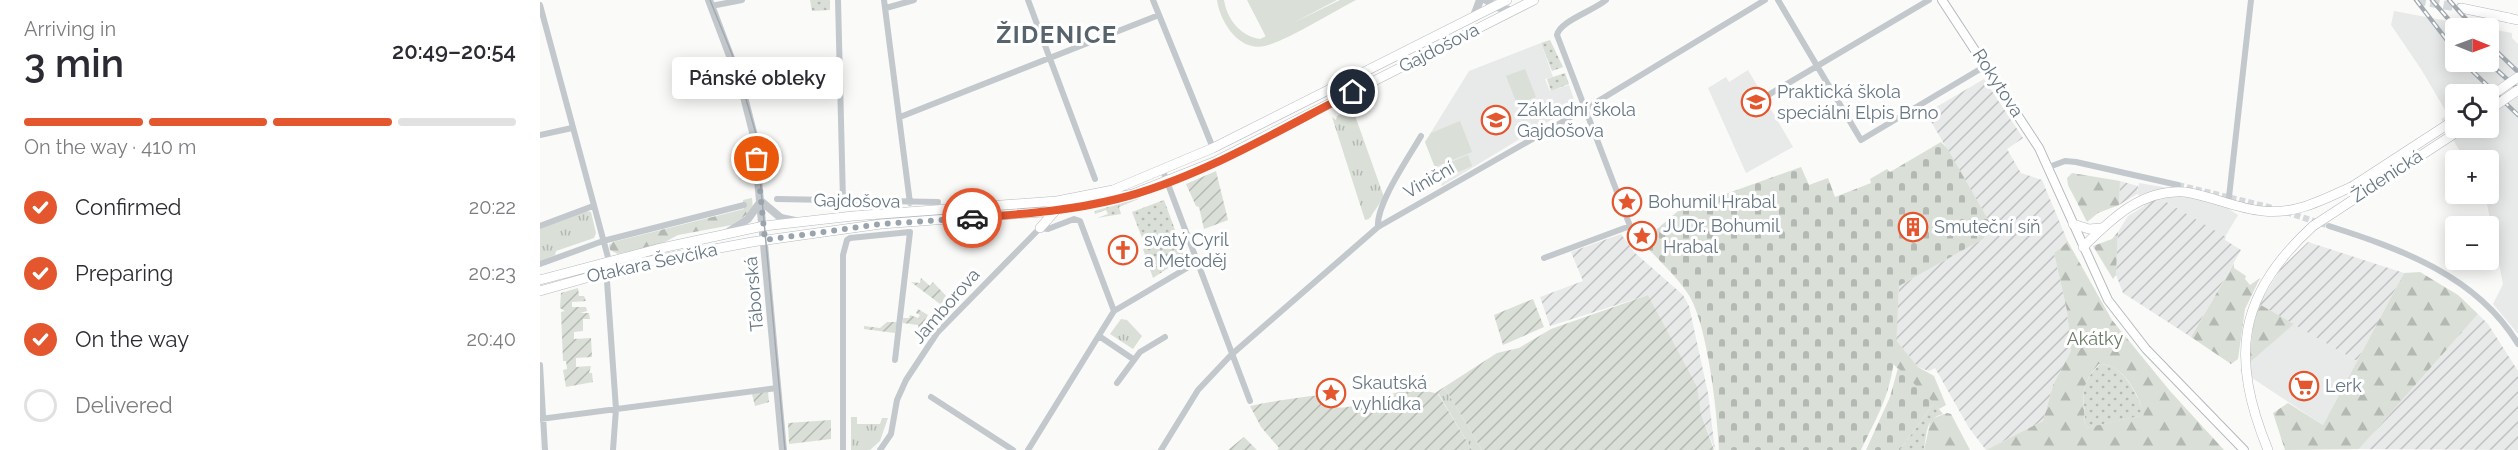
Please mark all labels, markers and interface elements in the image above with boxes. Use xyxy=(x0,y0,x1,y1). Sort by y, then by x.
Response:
text: Arriving in xyxy=(24,17,116,41)
street label: Gajdošova xyxy=(1395,18,1482,77)
north arrow xyxy=(2445,18,2499,72)
map controls xyxy=(2445,18,2499,270)
district label: ŽIDENICE xyxy=(996,20,1118,49)
text: 20:49–20:54 xyxy=(392,38,516,64)
text: 3 min xyxy=(24,40,124,86)
street label: Rokytova xyxy=(1969,45,2028,121)
callout: Pánské obleky xyxy=(672,57,842,99)
text: Pánské obleky xyxy=(689,66,826,90)
pin xyxy=(1327,66,1378,117)
icon: home xyxy=(1336,75,1369,108)
place label: Praktická škola speciální Elpis Brno xyxy=(1777,81,1939,123)
button: locate xyxy=(2445,84,2499,138)
school or university icon: Praktická škola speciální Elpis Brno xyxy=(1740,86,1772,118)
place label: Základní škola Gajdošova xyxy=(1517,99,1636,141)
school or university icon: Základní škola Gajdošova xyxy=(1480,104,1512,136)
pin xyxy=(731,133,782,184)
text: On the way · 410 m xyxy=(24,135,196,159)
icon: bag xyxy=(740,142,773,175)
street label: Židenická xyxy=(2347,144,2426,206)
button: + xyxy=(2445,150,2499,204)
street label: Viniční xyxy=(1400,157,1458,202)
place icon: Bohumil Hrabal xyxy=(1611,186,1643,218)
courier xyxy=(942,188,1002,248)
street label: Gajdošova xyxy=(813,189,901,212)
icon: check xyxy=(24,191,57,224)
place label: Bohumil Hrabal xyxy=(1648,191,1777,212)
text: Confirmed xyxy=(75,194,182,220)
text: 20:22 xyxy=(469,195,516,219)
icon: car xyxy=(956,202,989,235)
building icon: Smuteční síň xyxy=(1897,211,1929,243)
place label: JUDr. Bohumil Hrabal xyxy=(1663,215,1780,257)
place label: Smuteční síň xyxy=(1934,216,2041,237)
button: − xyxy=(2445,216,2499,270)
place icon: JUDr. Bohumil Hrabal xyxy=(1626,220,1658,252)
place label: svatý Cyril a Metoděj xyxy=(1144,229,1229,271)
church icon: svatý Cyril a Metoděj xyxy=(1107,234,1139,266)
street label: Otakara Ševčíka xyxy=(584,237,719,287)
street label: Táborská xyxy=(740,256,767,332)
icon: check xyxy=(24,257,57,290)
text: Preparing xyxy=(75,260,173,286)
text: 20:23 xyxy=(468,261,516,285)
street label: Jamborova xyxy=(907,264,984,347)
icon: check xyxy=(24,323,57,356)
text: On the way xyxy=(75,326,189,352)
text: 20:40 xyxy=(466,327,516,351)
park label: Akátky xyxy=(2067,328,2124,349)
supermarket icon: Lerk xyxy=(2288,370,2320,402)
place label: Skautská vyhlídka xyxy=(1352,372,1427,414)
place label: Lerk xyxy=(2325,375,2362,396)
place icon: Skautská vyhlídka xyxy=(1315,377,1347,409)
text: Delivered xyxy=(75,392,173,418)

